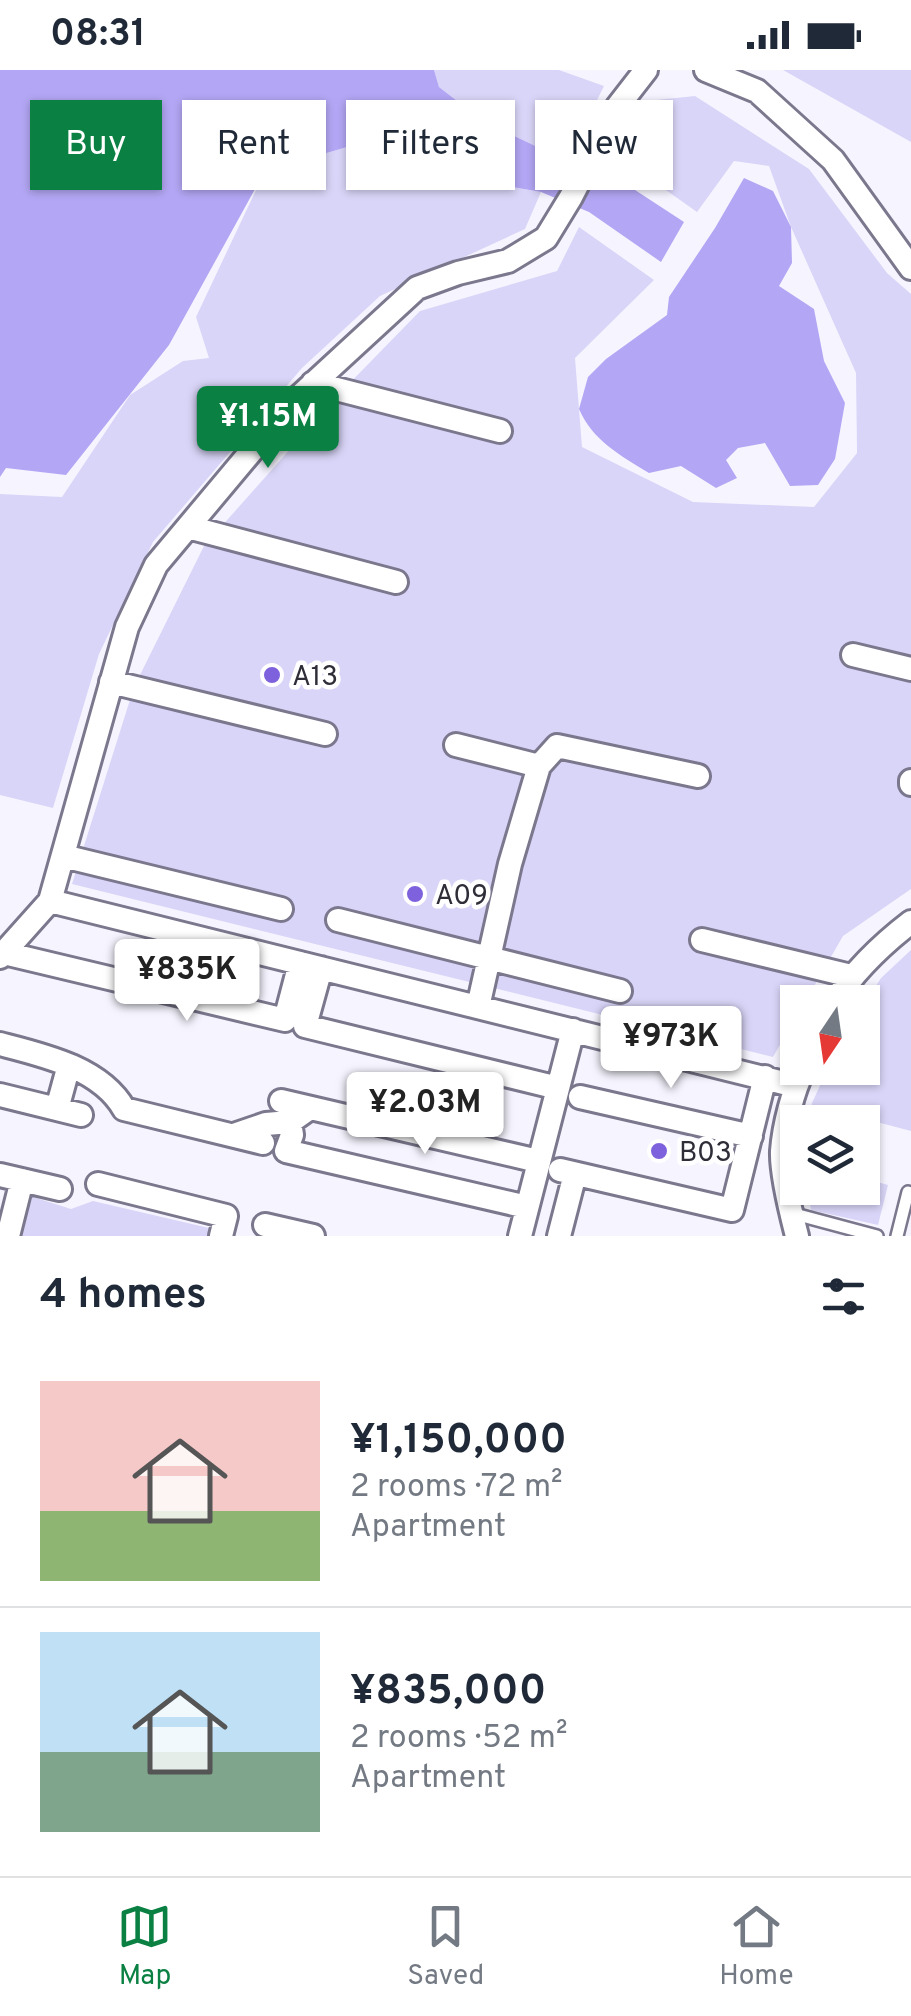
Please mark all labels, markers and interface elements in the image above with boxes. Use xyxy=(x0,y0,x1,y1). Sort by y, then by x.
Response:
text: 08:31 xyxy=(50,11,146,60)
chip: Buy xyxy=(30,100,162,190)
chip: Rent xyxy=(182,100,326,190)
chip: Filters xyxy=(346,100,515,190)
chip: New xyxy=(535,100,673,190)
pin: ¥1.15M xyxy=(187,386,349,471)
text: ¥1.15M xyxy=(219,398,317,438)
place label: A13 xyxy=(292,660,338,696)
marker: A13 xyxy=(261,664,283,686)
place label: A09 xyxy=(435,879,488,915)
marker: A09 xyxy=(404,883,426,905)
pin: ¥835K xyxy=(117,939,257,1024)
text: ¥835K xyxy=(137,951,237,991)
north arrow xyxy=(780,985,880,1085)
map controls xyxy=(780,985,880,1205)
pin: ¥973K xyxy=(601,1006,741,1091)
text: ¥973K xyxy=(623,1018,719,1058)
pin: ¥2.03M xyxy=(344,1072,506,1157)
text: ¥2.03M xyxy=(369,1084,481,1124)
button: layers xyxy=(780,1105,880,1205)
place label: B03 xyxy=(679,1136,732,1172)
marker: B03 xyxy=(648,1140,670,1162)
icon: filters xyxy=(816,1269,871,1324)
text: 4 homes xyxy=(40,1270,207,1323)
text: ¥1,150,000 xyxy=(350,1415,567,1468)
icon: home xyxy=(120,1421,240,1541)
text: 2 rooms · 72 m² xyxy=(350,1468,563,1508)
text: Apartment xyxy=(350,1508,506,1548)
text: ¥835,000 xyxy=(350,1666,546,1719)
icon: home xyxy=(120,1672,240,1792)
text: 2 rooms · 52 m² xyxy=(350,1719,567,1759)
text: Apartment xyxy=(350,1759,506,1799)
tab: Map xyxy=(117,1899,172,1995)
tab: Saved xyxy=(407,1899,484,1995)
tab: Home xyxy=(719,1899,794,1995)

